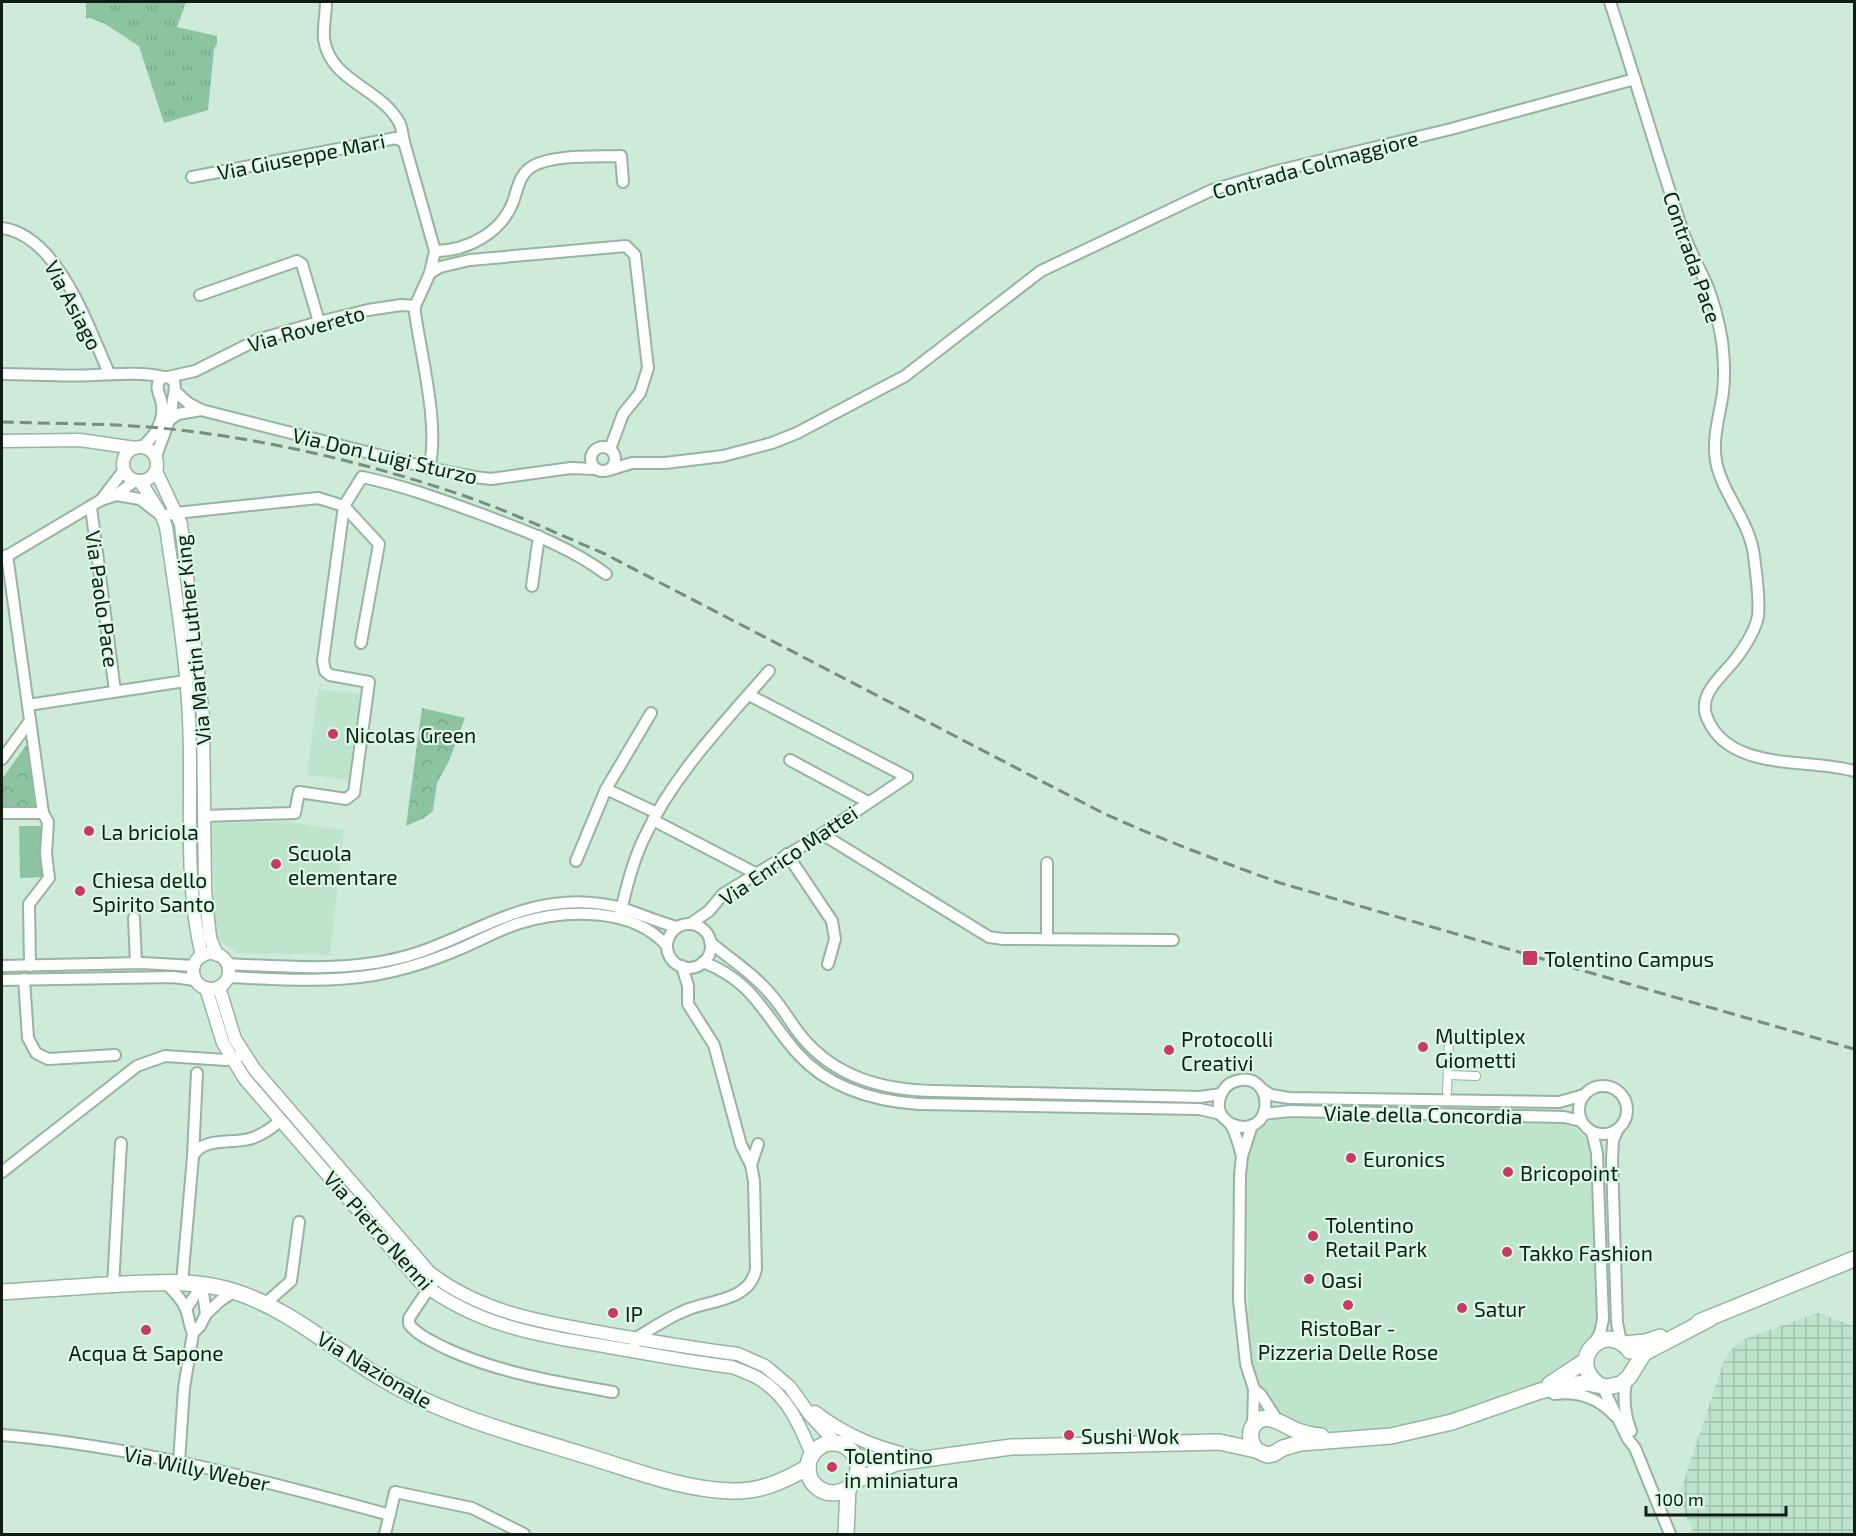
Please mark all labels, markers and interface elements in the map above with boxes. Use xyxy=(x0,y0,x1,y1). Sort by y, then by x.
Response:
street label: Contrada Colmaggiore xyxy=(1209,124,1421,204)
street label: Via Giuseppe Mari xyxy=(215,127,387,185)
street label: Contrada Pace xyxy=(1659,188,1727,326)
street label: Via Asiago xyxy=(40,256,108,354)
street label: Via Rovereto xyxy=(245,299,367,357)
street label: Via Don Luigi Sturzo xyxy=(290,422,480,488)
street label: Via Paolo Pace xyxy=(81,529,125,669)
street label: Via Martin Luther King xyxy=(169,533,215,746)
place label: Nicolas Green xyxy=(345,722,476,747)
marker: Nicolas Green xyxy=(326,727,340,741)
street label: Via Enrico Mattei xyxy=(714,800,862,910)
place label: La briciola xyxy=(101,819,199,844)
marker: La briciola xyxy=(82,824,96,838)
place label: Scuola elementare xyxy=(288,840,398,889)
marker: Scuola elementare xyxy=(269,857,283,871)
place label: Chiesa dello Spirito Santo xyxy=(92,867,215,916)
marker: Chiesa dello Spirito Santo xyxy=(73,884,87,898)
place label: Tolentino Campus xyxy=(1544,946,1714,971)
marker: Tolentino Campus xyxy=(1521,949,1539,967)
place label: Multiplex Giometti xyxy=(1435,1023,1525,1072)
place label: Protocolli Creativi xyxy=(1181,1026,1273,1075)
marker: Multiplex Giometti xyxy=(1416,1040,1430,1054)
marker: Protocolli Creativi xyxy=(1162,1043,1176,1057)
street label: Viale della Concordia xyxy=(1323,1100,1523,1128)
place label: Euronics xyxy=(1363,1146,1445,1171)
marker: Euronics xyxy=(1344,1151,1358,1165)
place label: Bricopoint xyxy=(1520,1160,1618,1185)
street label: Via Pietro Nenni xyxy=(319,1165,439,1295)
marker: Bricopoint xyxy=(1501,1165,1515,1179)
place label: Tolentino Retail Park xyxy=(1325,1212,1428,1261)
marker: Tolentino Retail Park xyxy=(1306,1229,1320,1243)
place label: Takko Fashion xyxy=(1519,1240,1653,1265)
marker: Takko Fashion xyxy=(1500,1245,1514,1259)
place label: Oasi xyxy=(1321,1267,1362,1292)
marker: Oasi xyxy=(1302,1272,1316,1286)
place label: Satur xyxy=(1474,1296,1526,1321)
marker: RistoBar - Pizzeria Delle Rose xyxy=(1341,1298,1355,1312)
place label: IP xyxy=(625,1301,643,1326)
marker: Satur xyxy=(1455,1301,1469,1315)
marker: IP xyxy=(606,1306,620,1320)
place label: RistoBar - Pizzeria Delle Rose xyxy=(1258,1315,1438,1364)
marker: Acqua & Sapone xyxy=(139,1323,153,1337)
street label: Via Nazionale xyxy=(313,1325,437,1413)
place label: Acqua & Sapone xyxy=(68,1340,224,1365)
place label: Sushi Wok xyxy=(1081,1423,1180,1448)
marker: Sushi Wok xyxy=(1062,1428,1076,1442)
street label: Via Willy Weber xyxy=(122,1440,273,1496)
place label: Tolentino in miniatura xyxy=(844,1443,959,1492)
marker: Tolentino in miniatura xyxy=(825,1460,839,1474)
scale bar xyxy=(1646,1479,1786,1517)
text: 100 m xyxy=(1655,1488,1704,1510)

